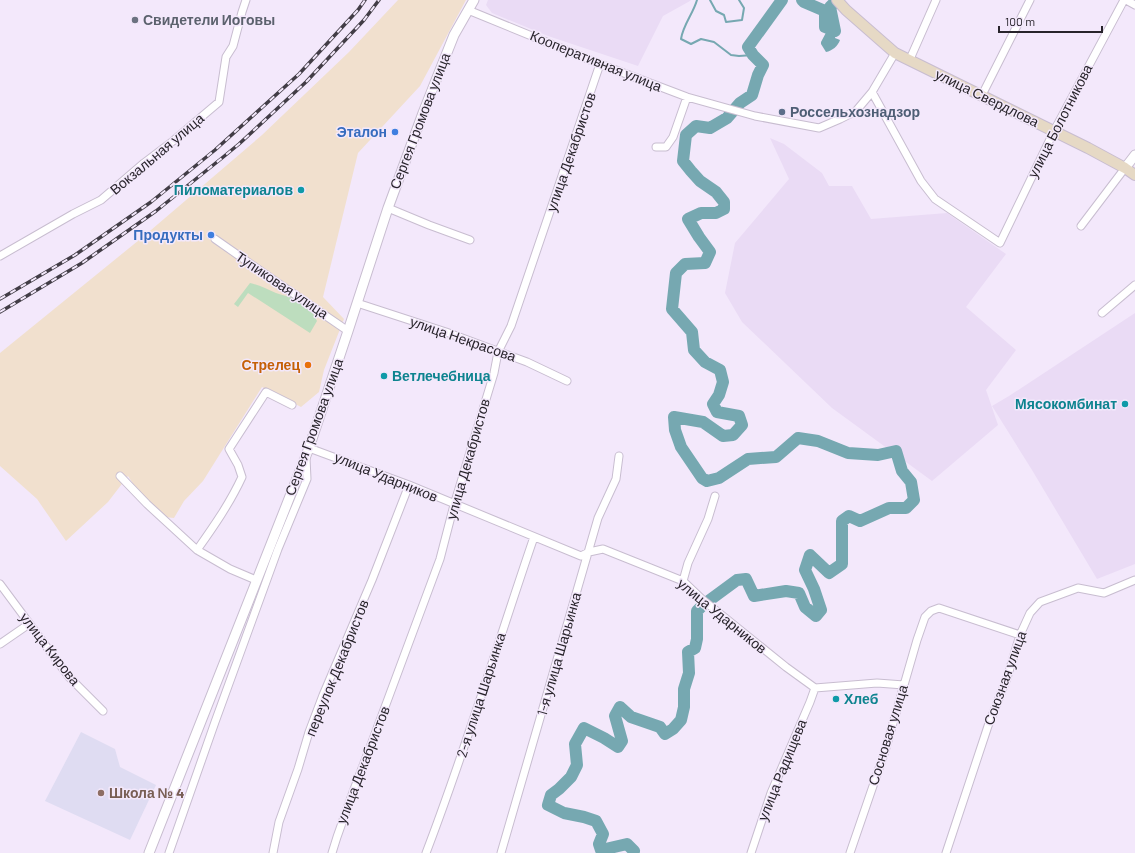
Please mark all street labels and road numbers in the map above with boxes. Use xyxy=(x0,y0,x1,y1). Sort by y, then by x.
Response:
street label: Кооперативная улица xyxy=(528,26,665,95)
street label: Сергея Громова улица xyxy=(386,50,453,191)
street label: улица Болотникова xyxy=(1024,61,1096,180)
street label: улица Свердлова xyxy=(933,65,1042,130)
street label: улица Декабристов xyxy=(542,90,599,214)
street label: Вокзальная улица xyxy=(106,109,207,198)
street label: Тупиковая улица xyxy=(233,247,332,322)
street label: улица Некрасова xyxy=(408,312,519,365)
street label: Сергея Громова улица xyxy=(281,356,346,498)
street label: улица Декабристов xyxy=(442,396,493,521)
street label: улица Ударников xyxy=(332,448,440,505)
street label: улица Ударников xyxy=(674,574,770,657)
street label: 1-я улица Шарьинка xyxy=(533,590,584,718)
street label: переулок Декабристов xyxy=(301,597,372,739)
street label: улица Кирова xyxy=(17,609,84,689)
street label: Союзная улица xyxy=(980,628,1030,727)
street label: 2-я улица Шарьинка xyxy=(452,630,509,759)
street label: Сосновая улица xyxy=(864,682,911,787)
street label: улица Декабристов xyxy=(332,703,393,826)
street label: улица Радищева xyxy=(753,716,810,823)

